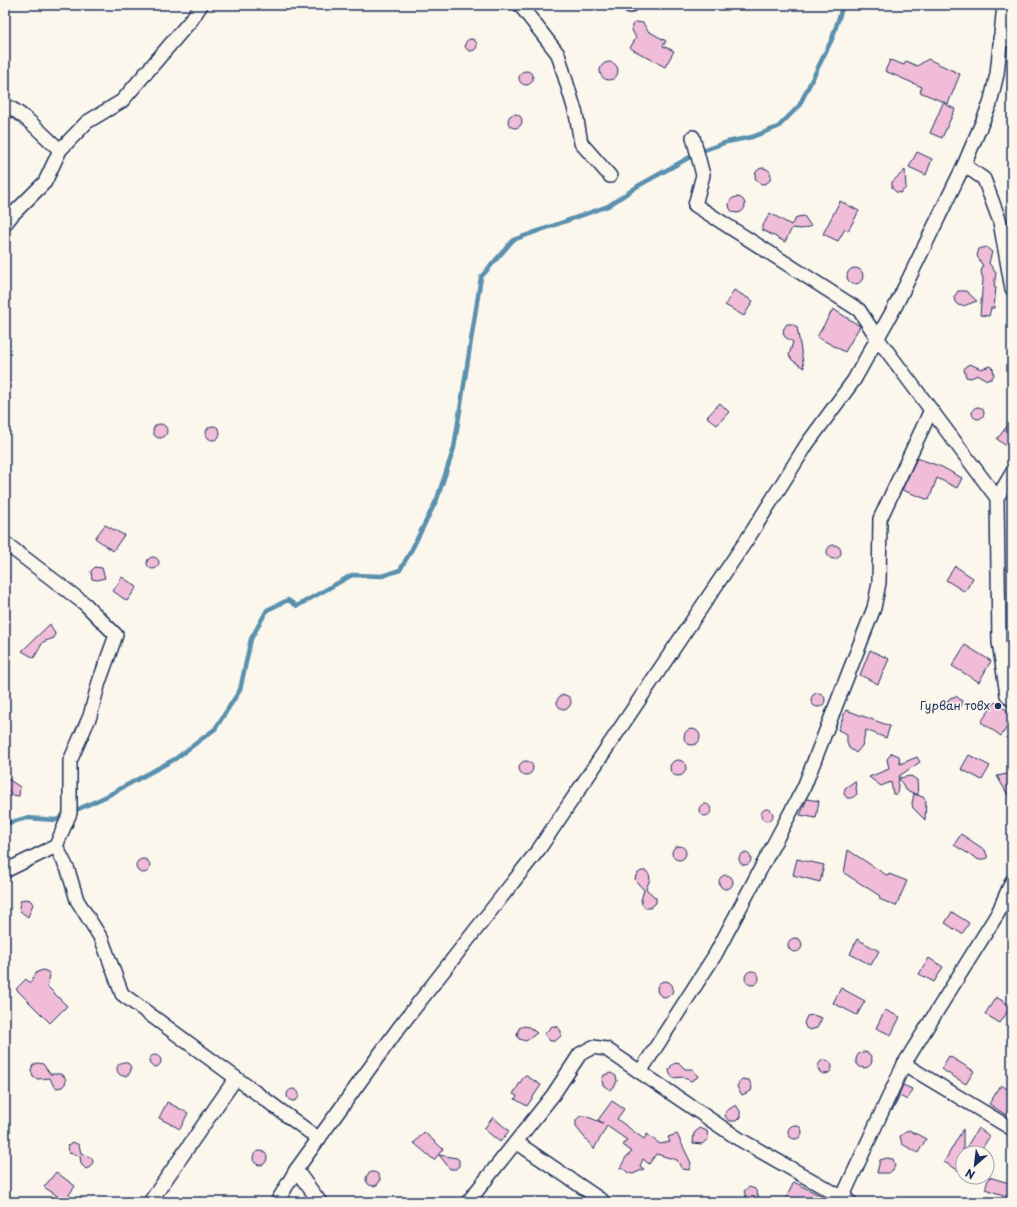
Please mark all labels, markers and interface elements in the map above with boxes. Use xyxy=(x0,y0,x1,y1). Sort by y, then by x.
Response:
place label: Гурван товх xyxy=(920,696,990,714)
marker: Гурван товх xyxy=(993,701,1003,711)
north arrow xyxy=(955,1145,995,1185)
text: N xyxy=(962,1165,978,1184)

